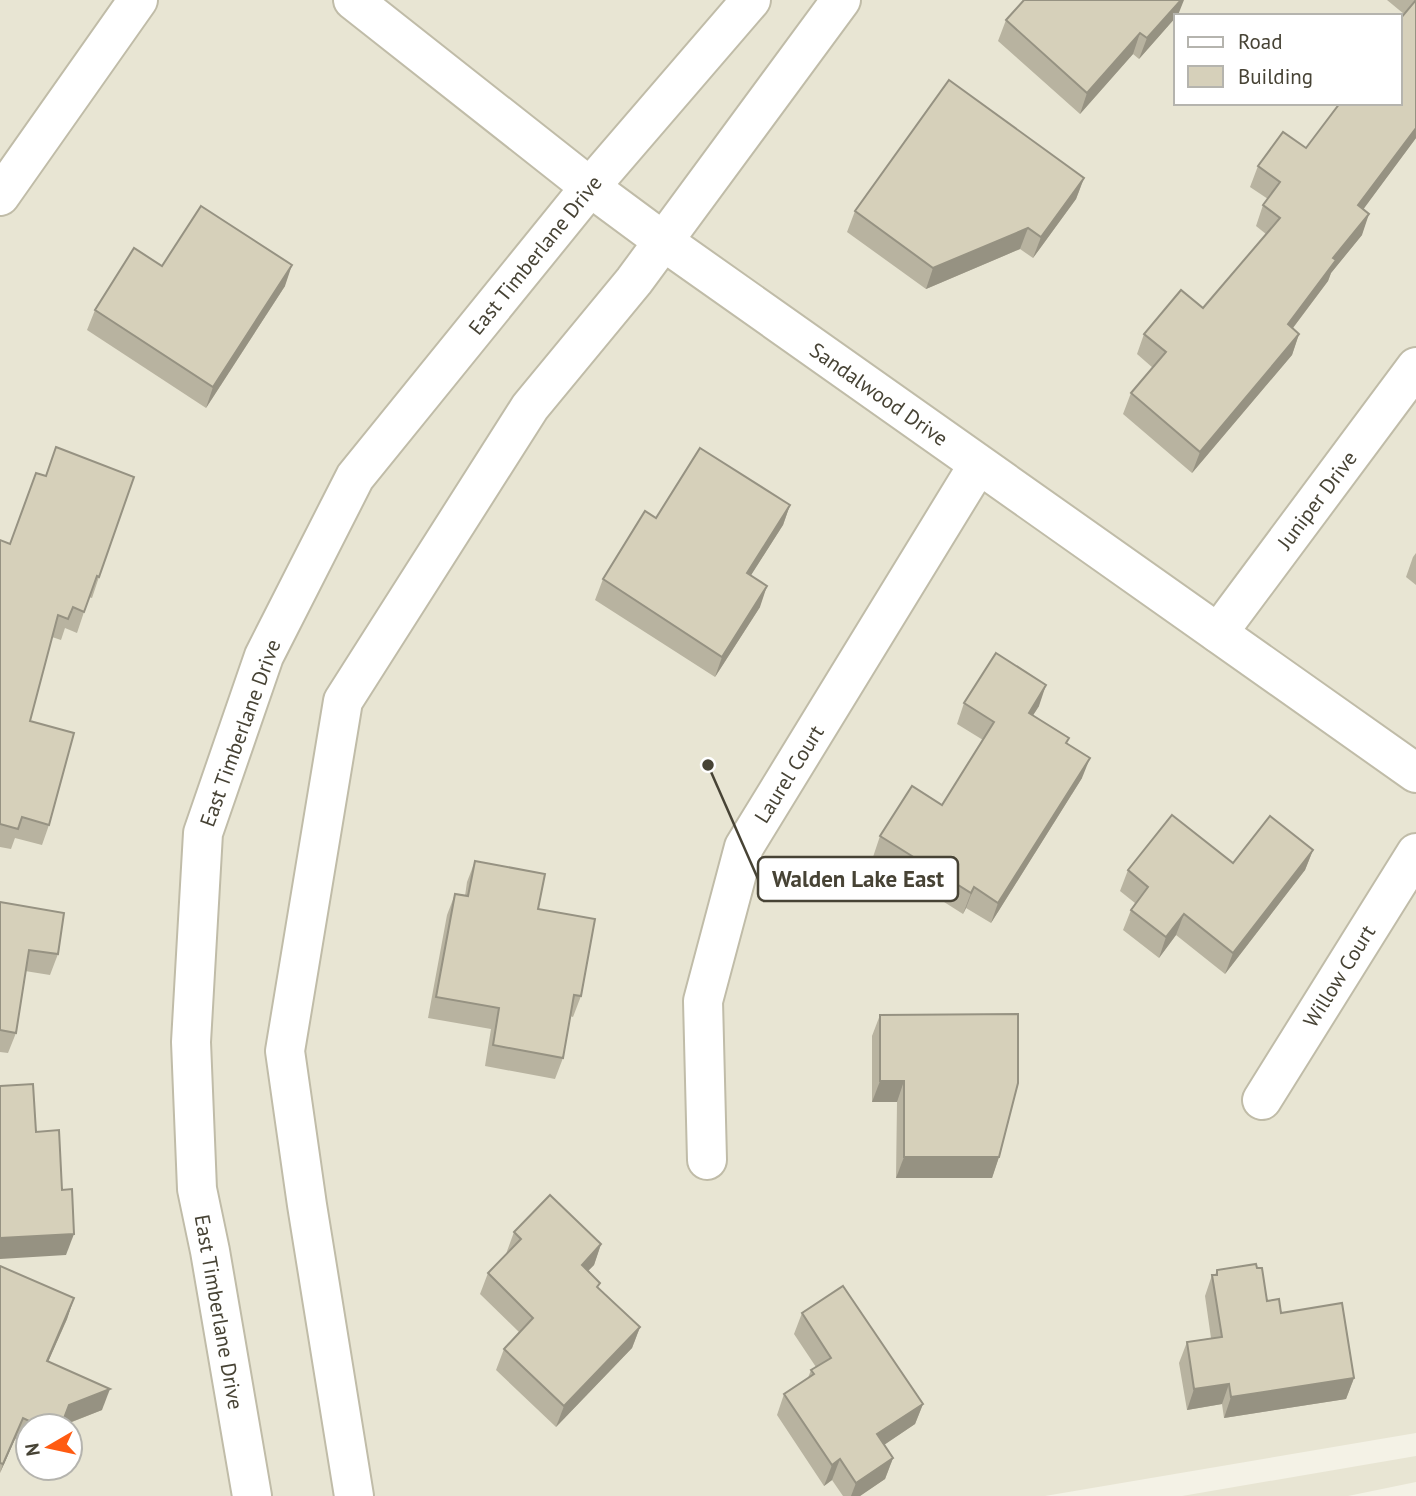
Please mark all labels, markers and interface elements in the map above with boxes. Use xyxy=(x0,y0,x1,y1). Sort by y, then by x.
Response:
legend xyxy=(1174,14,1402,105)
text: Road xyxy=(1238,28,1282,55)
text: Building xyxy=(1238,63,1313,90)
street label: East Timberlane Drive xyxy=(462,170,608,340)
street label: Sandalwood Drive xyxy=(805,336,953,452)
street label: Juniper Drive xyxy=(1271,445,1363,555)
street label: East Timberlane Drive xyxy=(194,636,286,830)
street label: Laurel Court xyxy=(748,720,830,828)
callout: Walden Lake East xyxy=(758,857,958,901)
text: Walden Lake East xyxy=(772,864,944,893)
street label: Willow Court xyxy=(1297,920,1381,1032)
street label: East Timberlane Drive xyxy=(189,1212,249,1412)
north arrow xyxy=(14,1412,84,1482)
text: N xyxy=(19,1442,45,1458)

